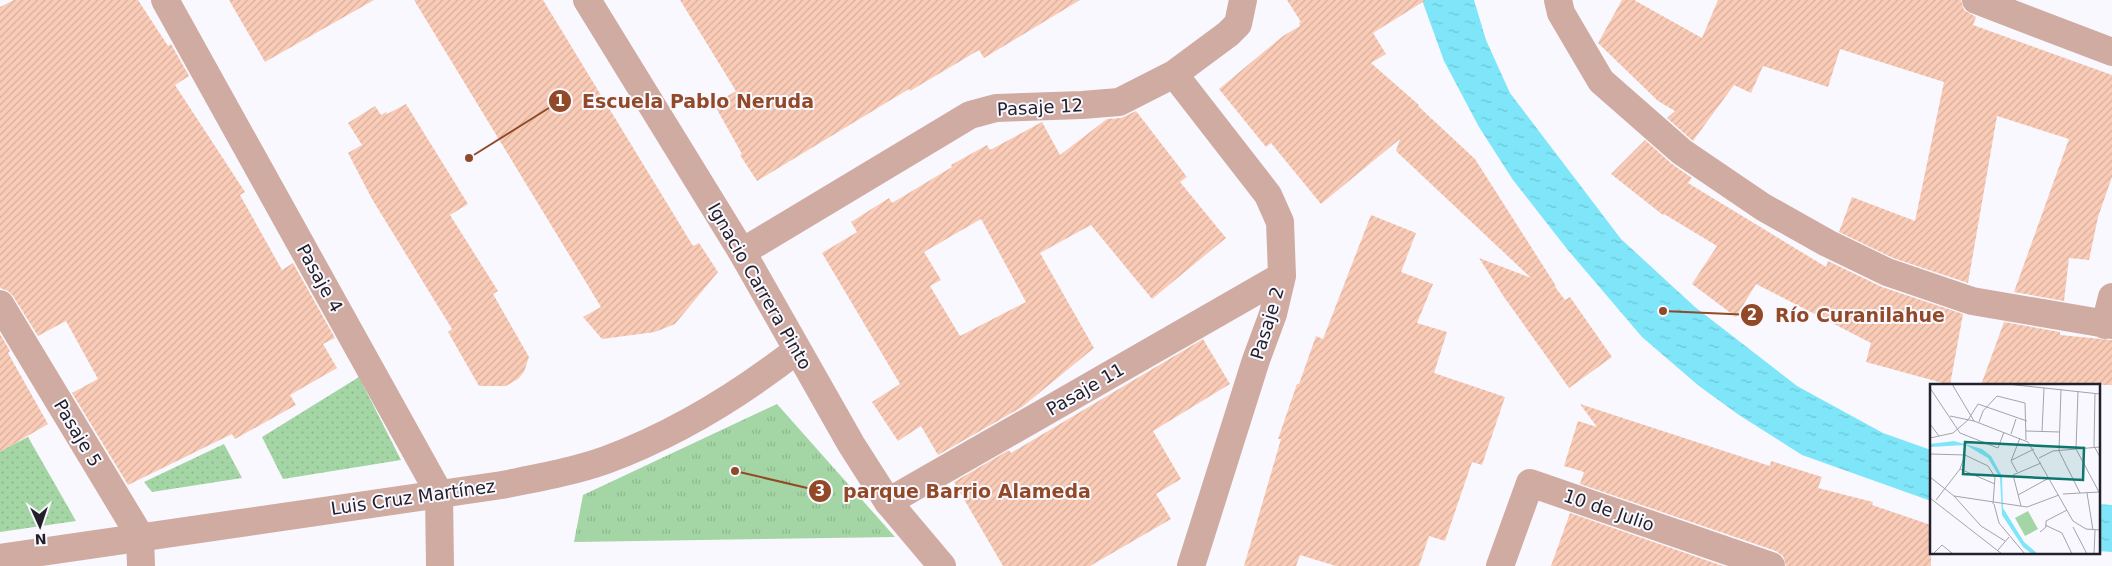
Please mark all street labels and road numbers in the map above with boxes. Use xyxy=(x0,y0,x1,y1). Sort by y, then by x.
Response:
street label: Pasaje 12 xyxy=(996,94,1084,120)
street label: Ignacio Carrera Pinto xyxy=(704,199,816,373)
street label: Pasaje 4 xyxy=(293,240,347,316)
street label: Pasaje 2 xyxy=(1246,284,1288,362)
street label: Pasaje 11 xyxy=(1042,358,1128,420)
street label: Pasaje 5 xyxy=(50,396,106,470)
street label: Luis Cruz Martínez xyxy=(329,475,497,519)
street label: 10 de Julio xyxy=(1561,485,1657,535)

